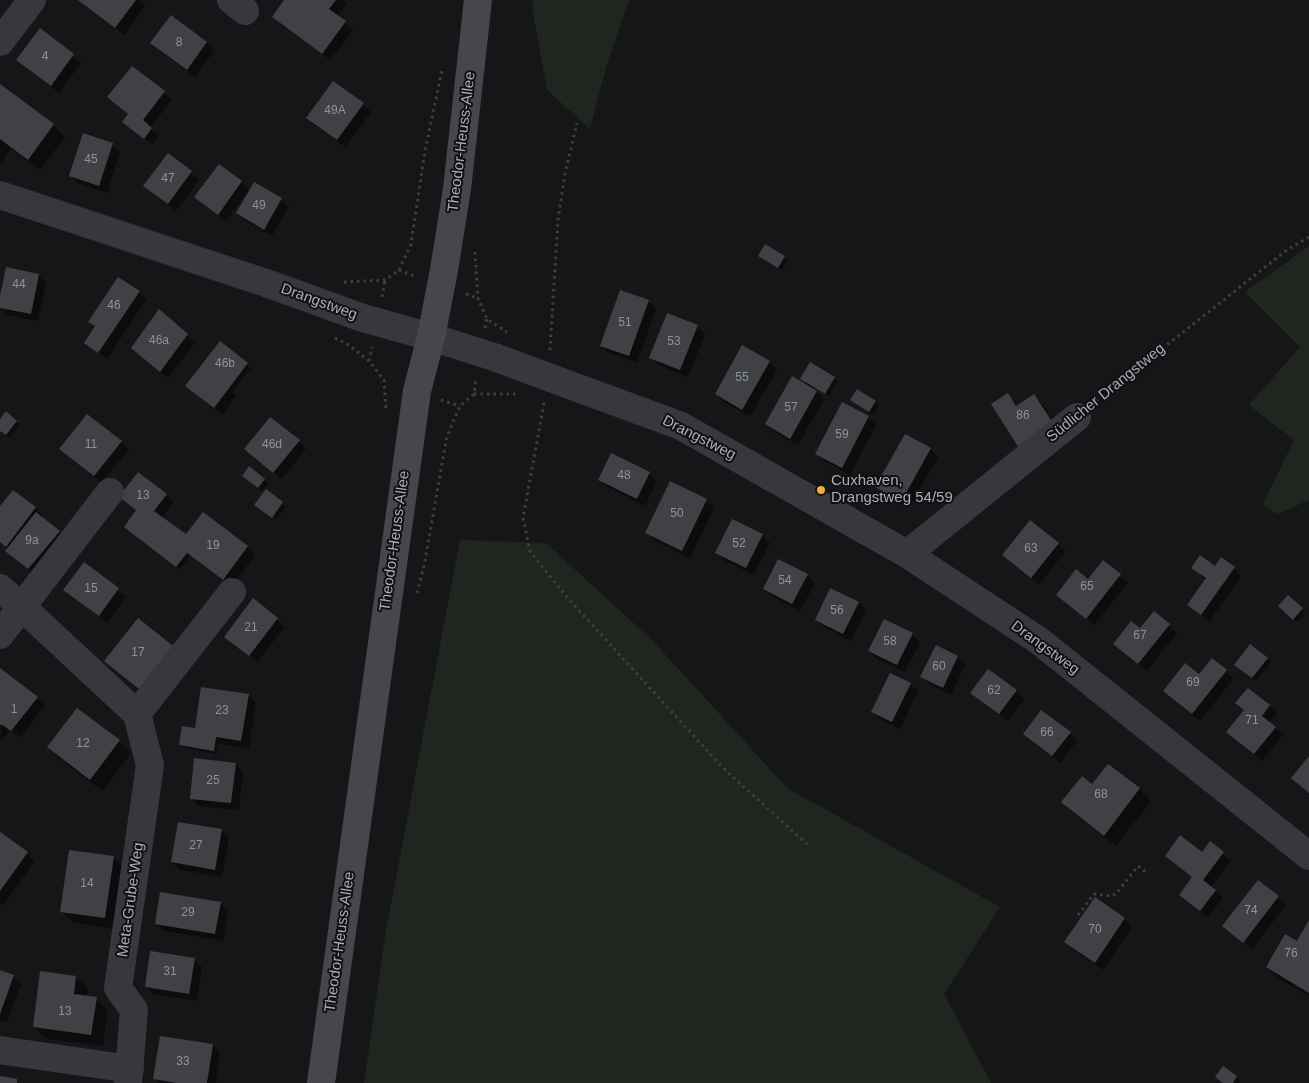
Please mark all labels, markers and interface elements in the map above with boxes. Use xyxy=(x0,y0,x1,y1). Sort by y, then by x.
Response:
house number: 8 xyxy=(176,36,182,50)
house number: 4 xyxy=(42,50,48,64)
street label: Theodor-Heuss-Allee xyxy=(444,71,480,213)
house number: 49A xyxy=(324,104,346,118)
house number: 45 xyxy=(84,153,98,167)
house number: 47 xyxy=(161,172,175,186)
house number: 49 xyxy=(252,199,266,213)
house number: 44 xyxy=(12,278,26,292)
street label: Drangstweg xyxy=(278,280,360,324)
house number: 46 xyxy=(107,299,121,313)
house number: 51 xyxy=(618,316,632,330)
house number: 46a xyxy=(149,334,169,348)
house number: 53 xyxy=(667,335,681,349)
street label: Südlicher Drangstweg xyxy=(1043,340,1169,446)
house number: 46b xyxy=(215,357,235,371)
house number: 55 xyxy=(735,371,749,385)
house number: 57 xyxy=(784,401,798,415)
house number: 86 xyxy=(1016,409,1030,423)
street label: Drangstweg xyxy=(659,412,739,464)
house number: 59 xyxy=(835,428,849,442)
house number: 11 xyxy=(85,438,97,452)
house number: 46d xyxy=(262,438,282,452)
house number: 48 xyxy=(617,469,631,483)
street label: Theodor-Heuss-Allee xyxy=(376,470,414,612)
place label: Cuxhaven, Drangstweg 54/59 xyxy=(831,472,953,507)
marker: Cuxhaven, Drangstweg 54/59 xyxy=(815,484,827,496)
house number: 13 xyxy=(136,489,150,503)
house number: 50 xyxy=(670,507,684,521)
house number: 9a xyxy=(25,534,39,548)
house number: 52 xyxy=(732,537,746,551)
house number: 19 xyxy=(206,539,220,553)
house number: 63 xyxy=(1024,542,1038,556)
house number: 54 xyxy=(778,574,792,588)
house number: 65 xyxy=(1080,580,1094,594)
house number: 15 xyxy=(84,582,98,596)
house number: 56 xyxy=(830,604,844,618)
street label: Drangstweg xyxy=(1007,617,1083,679)
house number: 21 xyxy=(244,621,258,635)
house number: 67 xyxy=(1133,629,1147,643)
house number: 58 xyxy=(883,635,897,649)
house number: 17 xyxy=(131,646,145,660)
house number: 60 xyxy=(932,660,946,674)
house number: 69 xyxy=(1186,676,1200,690)
house number: 62 xyxy=(987,684,1001,698)
house number: 1 xyxy=(11,703,17,717)
house number: 23 xyxy=(215,704,229,718)
house number: 71 xyxy=(1245,714,1259,728)
house number: 66 xyxy=(1040,726,1054,740)
house number: 12 xyxy=(76,737,90,751)
house number: 25 xyxy=(206,774,220,788)
house number: 68 xyxy=(1094,788,1108,802)
house number: 27 xyxy=(189,839,203,853)
street label: Meta-Grube-Weg xyxy=(114,842,148,958)
street label: Theodor-Heuss-Allee xyxy=(321,871,359,1013)
house number: 14 xyxy=(80,877,94,891)
house number: 74 xyxy=(1244,904,1258,918)
house number: 29 xyxy=(181,906,195,920)
house number: 70 xyxy=(1088,923,1102,937)
house number: 76 xyxy=(1284,947,1298,961)
house number: 31 xyxy=(163,965,177,979)
house number: 13 xyxy=(58,1005,72,1019)
house number: 33 xyxy=(176,1055,190,1069)

